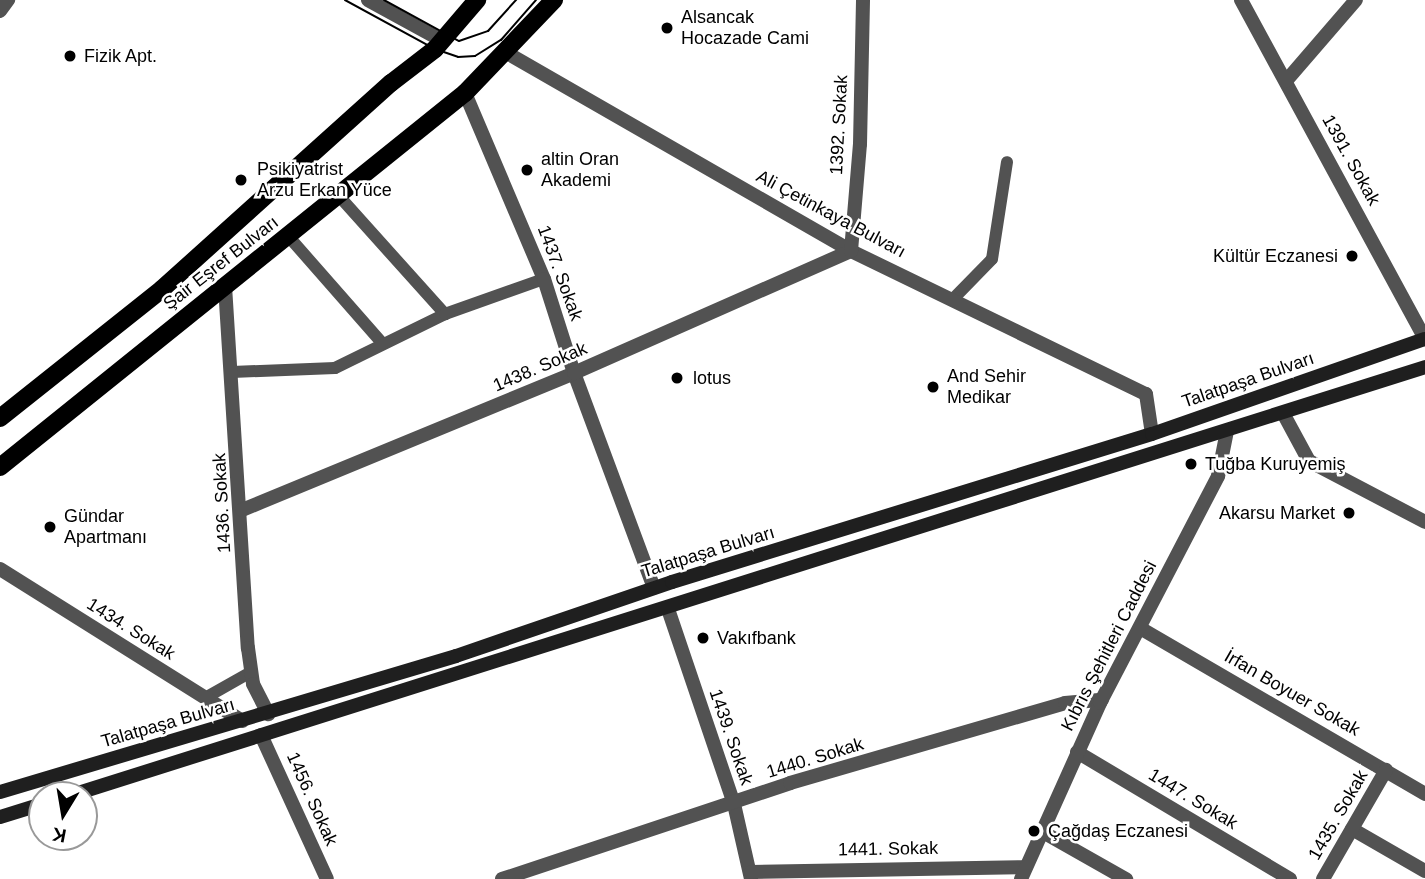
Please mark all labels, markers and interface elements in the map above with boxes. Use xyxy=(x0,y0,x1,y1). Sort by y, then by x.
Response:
place label: Alsancak Hocazade Cami xyxy=(681,7,809,50)
marker: Alsancak Hocazade Cami xyxy=(659,20,675,36)
place label: Fizik Apt. xyxy=(84,45,158,67)
marker: Fizik Apt. xyxy=(62,48,78,64)
street label: 1392. Sokak xyxy=(826,74,852,176)
street label: 1391. Sokak xyxy=(1317,111,1385,209)
place label: altin Oran Akademi xyxy=(541,149,619,192)
place label: Psikiyatrist Arzu Erkan Yüce xyxy=(257,159,392,202)
marker: altin Oran Akademi xyxy=(519,162,535,178)
street label: Ali Çetinkaya Bulvarı xyxy=(753,165,909,263)
marker: Psikiyatrist Arzu Erkan Yüce xyxy=(231,170,251,190)
street label: Şair Eşref Bulvarı xyxy=(159,211,283,315)
street label: 1437. Sokak xyxy=(533,222,587,324)
place label: Kültür Eczanesi xyxy=(1213,245,1338,267)
marker: Kültür Eczanesi xyxy=(1344,248,1360,264)
street label: 1438. Sokak xyxy=(490,338,590,396)
street label: Talatpaşa Bulvarı xyxy=(1179,347,1317,413)
place label: And Sehir Medikar xyxy=(947,366,1026,408)
place label: lotus xyxy=(693,367,731,389)
marker: lotus xyxy=(667,368,687,388)
marker: And Sehir Medikar xyxy=(925,379,941,395)
street label: 1436. Sokak xyxy=(209,452,235,554)
place label: Tuğba Kuruyemiş xyxy=(1205,453,1345,475)
marker: Tuğba Kuruyemiş xyxy=(1183,456,1199,472)
place label: Akarsu Market xyxy=(1219,502,1335,524)
marker: Akarsu Market xyxy=(1341,505,1357,521)
place label: Gündar Apartmanı xyxy=(64,506,147,548)
marker: Gündar Apartmanı xyxy=(42,519,58,535)
street label: Talatpaşa Bulvarı xyxy=(639,521,777,583)
street label: Kıbrıs Şehitleri Caddesi xyxy=(1057,557,1161,735)
street label: 1434. Sokak xyxy=(83,593,179,665)
place label: Vakıfbank xyxy=(717,627,796,649)
marker: Vakıfbank xyxy=(695,630,711,646)
street label: İrfan Boyuer Sokak xyxy=(1220,645,1364,741)
street label: 1439. Sokak xyxy=(704,686,758,788)
street label: Talatpaşa Bulvarı xyxy=(99,694,237,752)
street label: 1440. Sokak xyxy=(764,733,866,783)
street label: 1456. Sokak xyxy=(282,749,342,849)
street label: 1447. Sokak xyxy=(1145,764,1241,834)
street label: 1435. Sokak xyxy=(1304,766,1372,864)
north arrow xyxy=(28,781,98,851)
place label: Çağdaş Eczanesi xyxy=(1048,820,1188,842)
marker: Çağdaş Eczanesi xyxy=(1026,823,1042,839)
text: K xyxy=(51,824,68,847)
street label: 1441. Sokak xyxy=(838,837,938,861)

